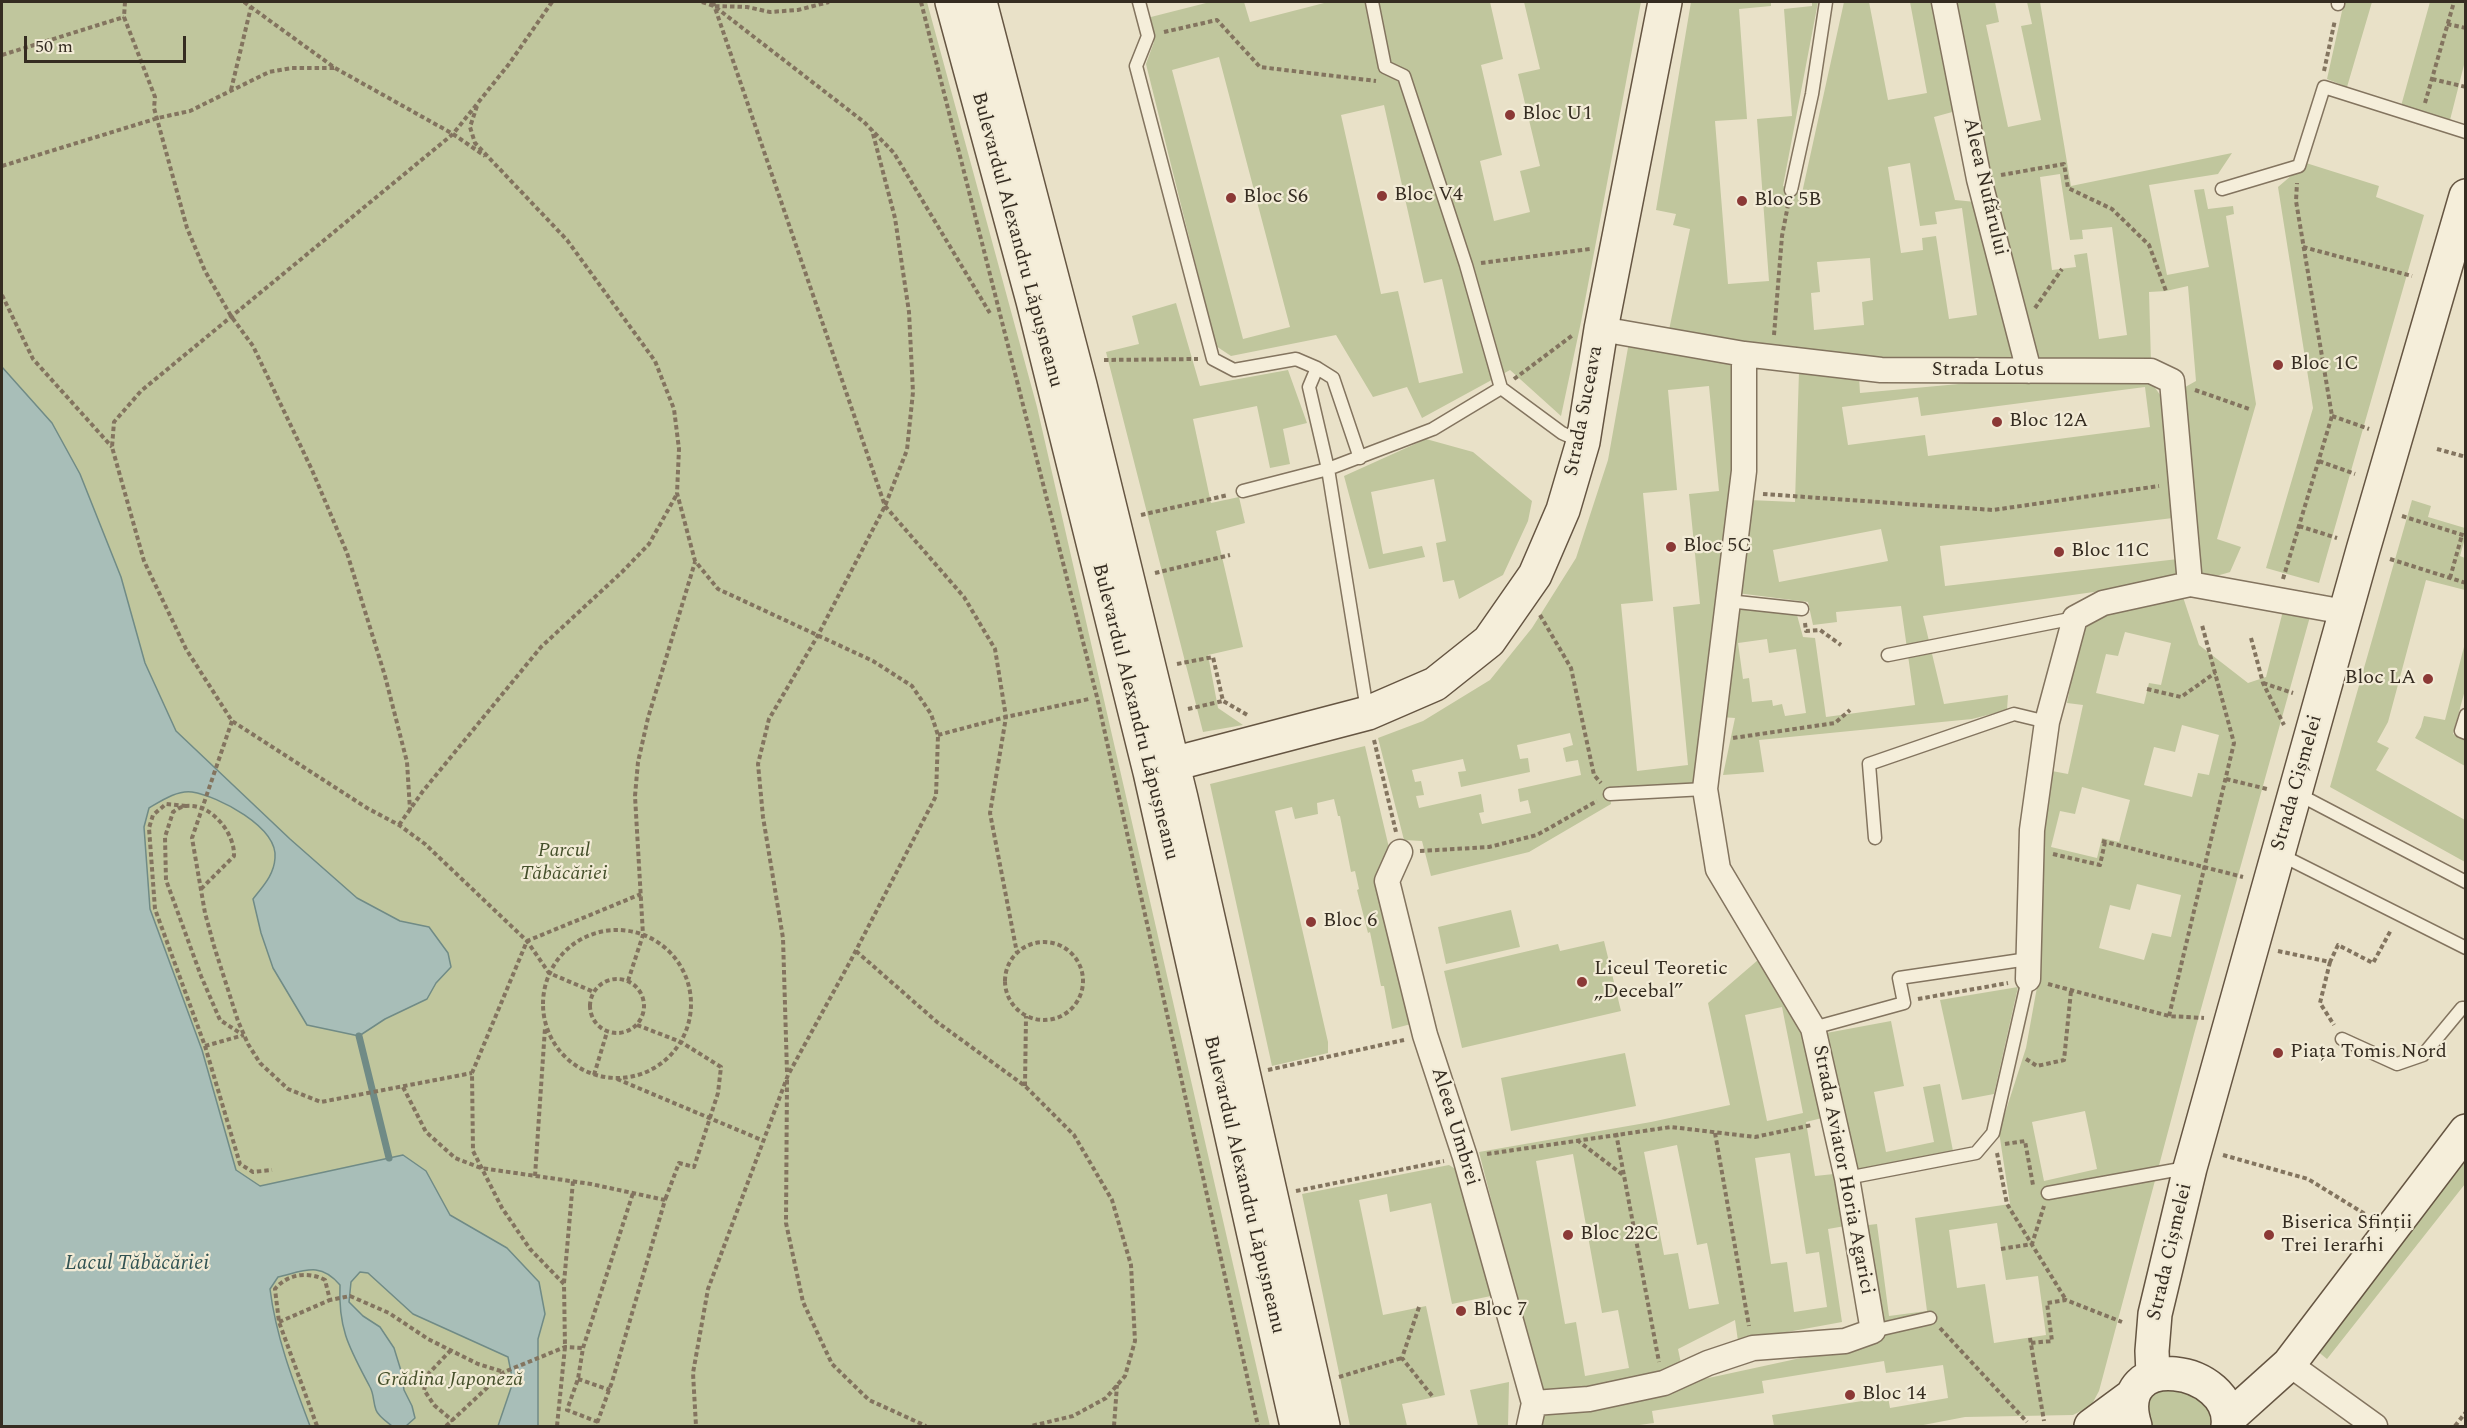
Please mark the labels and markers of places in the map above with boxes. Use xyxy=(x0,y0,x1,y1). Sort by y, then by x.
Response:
place label: Bloc U1 xyxy=(1522,103,1592,127)
marker: Bloc U1 xyxy=(1503,108,1517,122)
place label: Bloc V4 xyxy=(1394,184,1463,208)
place label: Bloc S6 xyxy=(1243,186,1308,210)
marker: Bloc V4 xyxy=(1375,189,1389,203)
place label: Bloc 5B xyxy=(1754,189,1821,213)
marker: Bloc S6 xyxy=(1224,191,1238,205)
marker: Bloc 5B xyxy=(1735,194,1749,208)
place label: Bloc 1C xyxy=(2290,353,2359,377)
marker: Bloc 1C xyxy=(2271,358,2285,372)
place label: Bloc 12A xyxy=(2009,410,2088,434)
marker: Bloc 12A xyxy=(1990,415,2004,429)
place label: Bloc 5C xyxy=(1683,535,1752,559)
marker: Bloc 5C xyxy=(1664,540,1678,554)
place label: Bloc 11C xyxy=(2071,540,2150,564)
marker: Bloc 11C xyxy=(2052,545,2066,559)
place label: Bloc LA xyxy=(2344,667,2416,691)
marker: Bloc LA xyxy=(2421,672,2435,686)
place label: Bloc 6 xyxy=(1323,910,1377,934)
marker: Bloc 6 xyxy=(1304,915,1318,929)
place label: Liceul Teoretic „Decebal” xyxy=(1594,958,1728,1005)
marker: Liceul Teoretic „Decebal” xyxy=(1575,975,1589,989)
place label: Piața Tomis Nord xyxy=(2290,1041,2447,1065)
marker: Piața Tomis Nord xyxy=(2271,1046,2285,1060)
place label: Biserica Sfinții Trei Ierarhi xyxy=(2281,1212,2412,1259)
place label: Bloc 22C xyxy=(1580,1223,1659,1247)
marker: Bloc 22C xyxy=(1561,1228,1575,1242)
marker: Biserica Sfinții Trei Ierarhi xyxy=(2262,1228,2276,1242)
place label: Bloc 7 xyxy=(1473,1299,1527,1323)
marker: Bloc 7 xyxy=(1454,1304,1468,1318)
place label: Bloc 14 xyxy=(1862,1383,1926,1407)
marker: Bloc 14 xyxy=(1843,1388,1857,1402)

